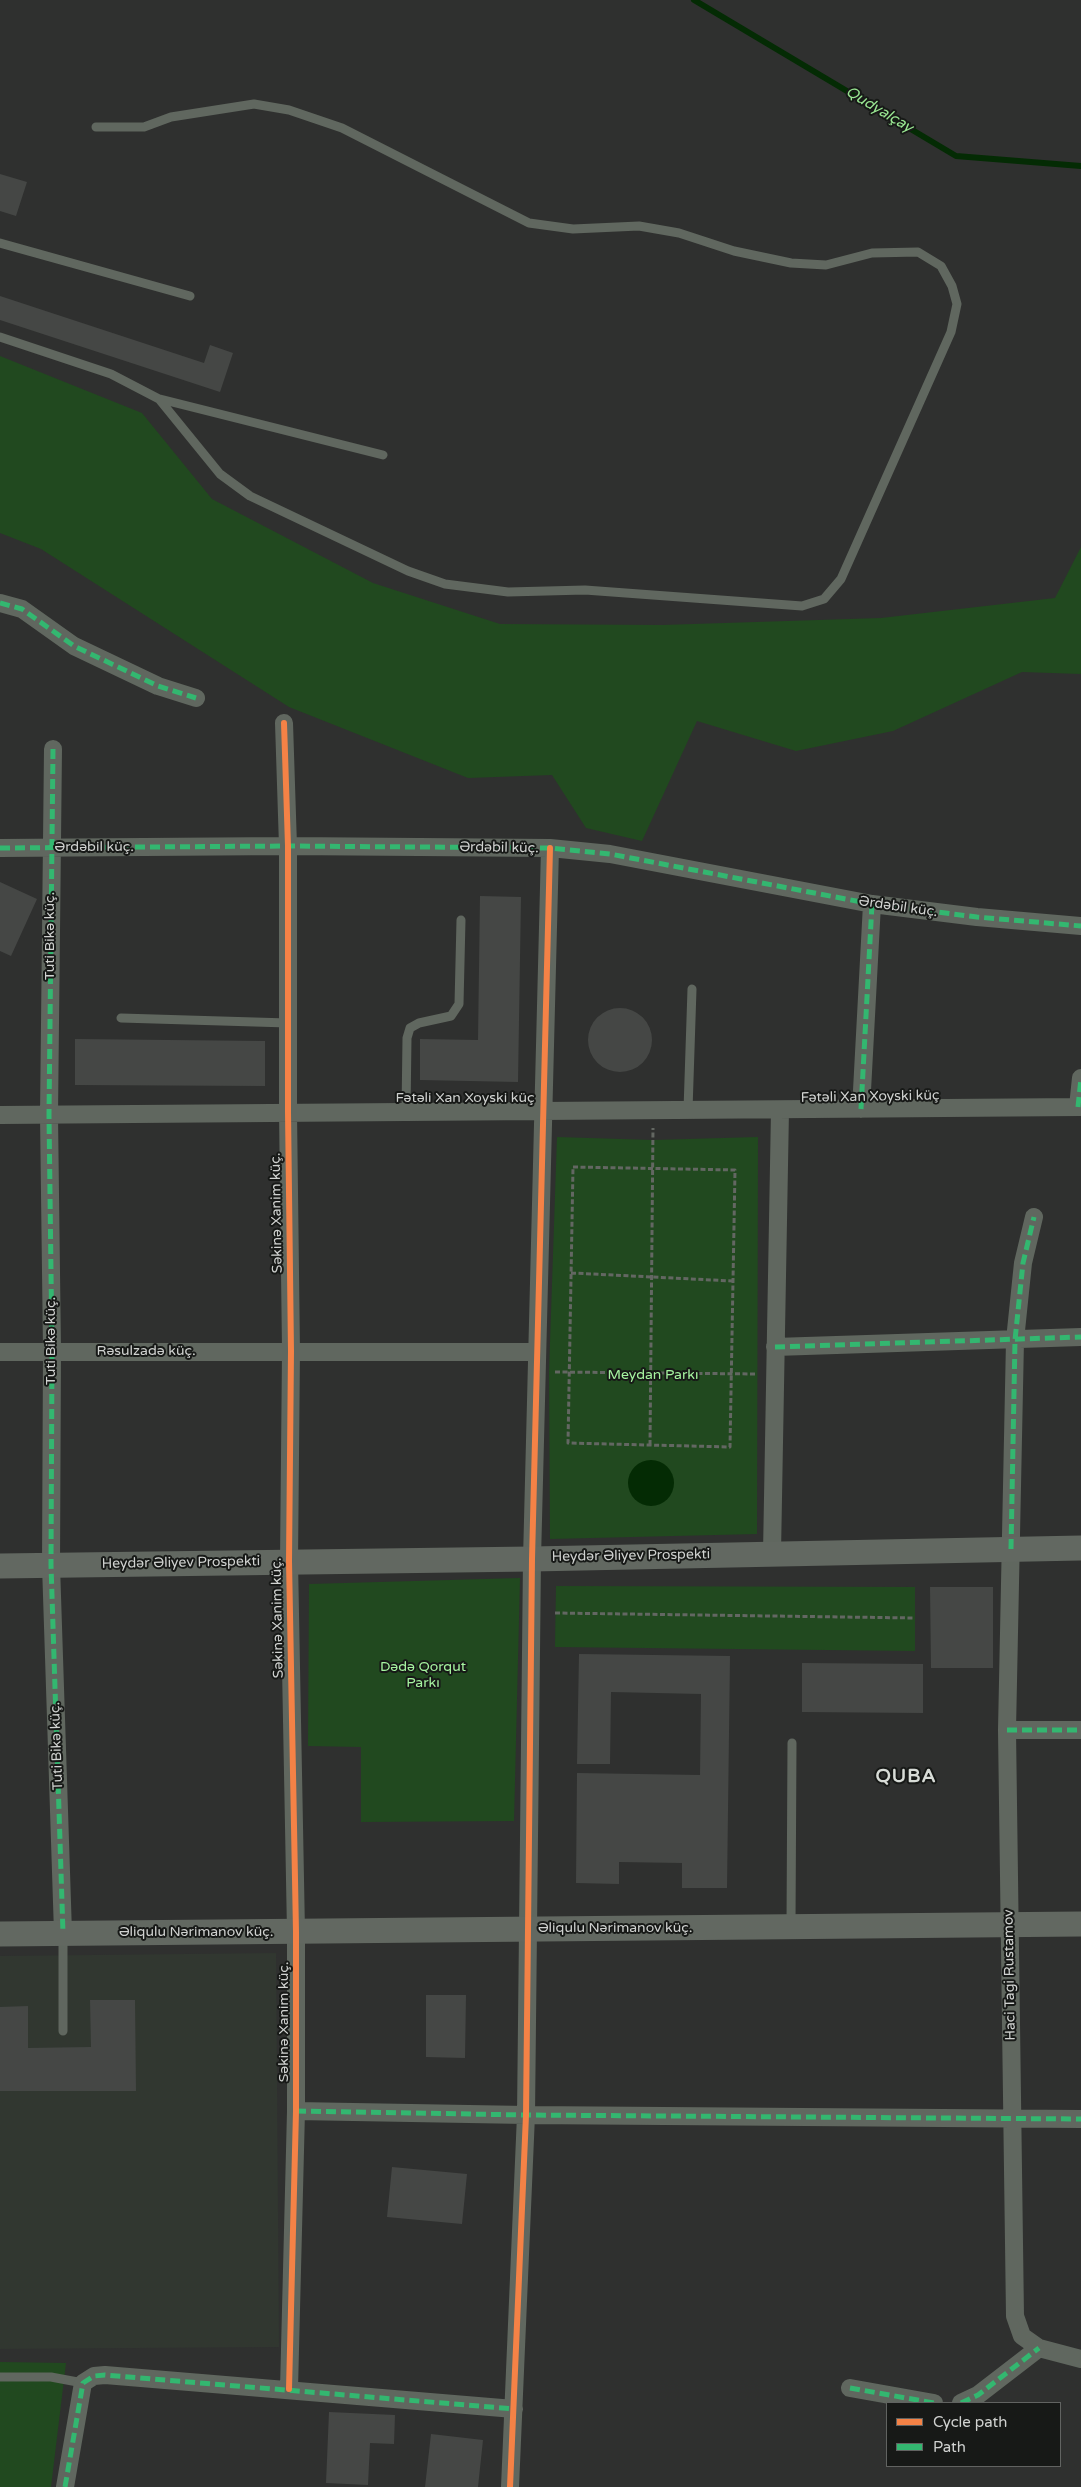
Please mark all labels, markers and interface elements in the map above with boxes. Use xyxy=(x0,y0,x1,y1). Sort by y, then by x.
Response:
water label: Qudyalçay xyxy=(842,83,916,137)
street label: Ərdəbil küç. xyxy=(54,839,134,855)
street label: Ərdəbil küç. xyxy=(459,839,539,857)
street label: Tuti Bikə küç. xyxy=(42,892,58,980)
street label: Ərdəbil küç. xyxy=(857,893,939,921)
street label: Fətəli Xan Xoyski küç xyxy=(800,1087,940,1107)
street label: Fətəli Xan Xoyski küç xyxy=(396,1090,534,1106)
street label: Səkinə Xanim küç. xyxy=(268,1153,286,1273)
street label: Tuti Bikə küç. xyxy=(43,1297,59,1385)
street label: Rəsulzadə küç. xyxy=(96,1343,196,1359)
park label: Meydan Parkı xyxy=(608,1367,698,1383)
street label: Heydər Əliyev Prospekti xyxy=(552,1546,710,1566)
street label: Heydər Əliyev Prospekti xyxy=(102,1553,260,1573)
street label: Səkinə Xanim küç. xyxy=(269,1558,287,1678)
park label: Dədə Qorqut Parkı xyxy=(380,1659,466,1691)
street label: Tuti Bikə küç. xyxy=(47,1702,67,1790)
district label: QUBA xyxy=(875,1766,937,1788)
street label: Haci Tagi Rustamov xyxy=(1000,1909,1020,2041)
street label: Əliqulu Nərimanov küç. xyxy=(538,1920,692,1936)
street label: Əliqulu Nərimanov küç. xyxy=(119,1924,273,1940)
street label: Səkinə Xanim küç. xyxy=(276,1962,292,2082)
legend xyxy=(886,2402,1061,2467)
text: Cycle path xyxy=(933,2413,1007,2431)
text: Path xyxy=(933,2438,966,2456)

